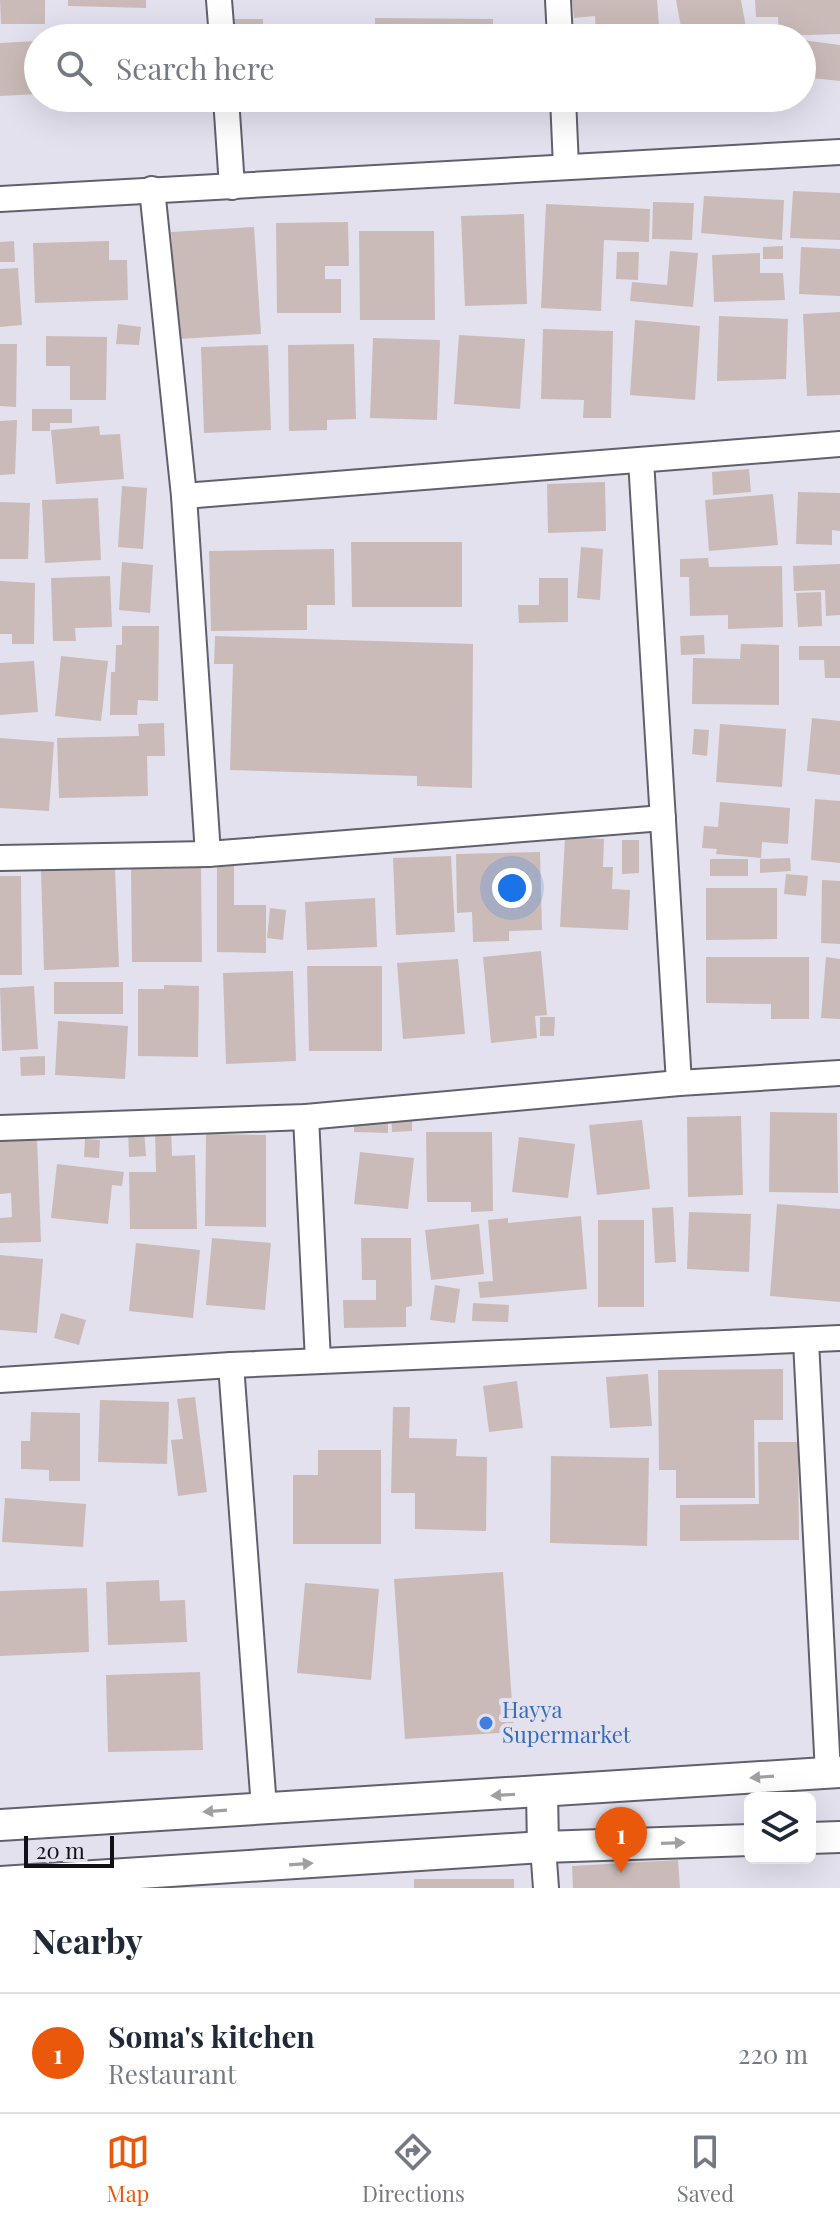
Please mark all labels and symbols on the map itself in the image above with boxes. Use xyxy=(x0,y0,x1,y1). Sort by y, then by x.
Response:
your location xyxy=(492,868,532,908)
place label: Hayya Supermarket xyxy=(502,1694,632,1749)
marker: Hayya Supermarket xyxy=(477,1714,495,1732)
one-way arrow xyxy=(749,1771,774,1784)
one-way arrow xyxy=(490,1788,515,1801)
one-way arrow xyxy=(202,1805,227,1818)
pin: 1 xyxy=(595,1807,647,1873)
scale bar xyxy=(24,1832,114,1868)
one-way arrow xyxy=(661,1836,686,1849)
one-way arrow xyxy=(289,1857,314,1870)

